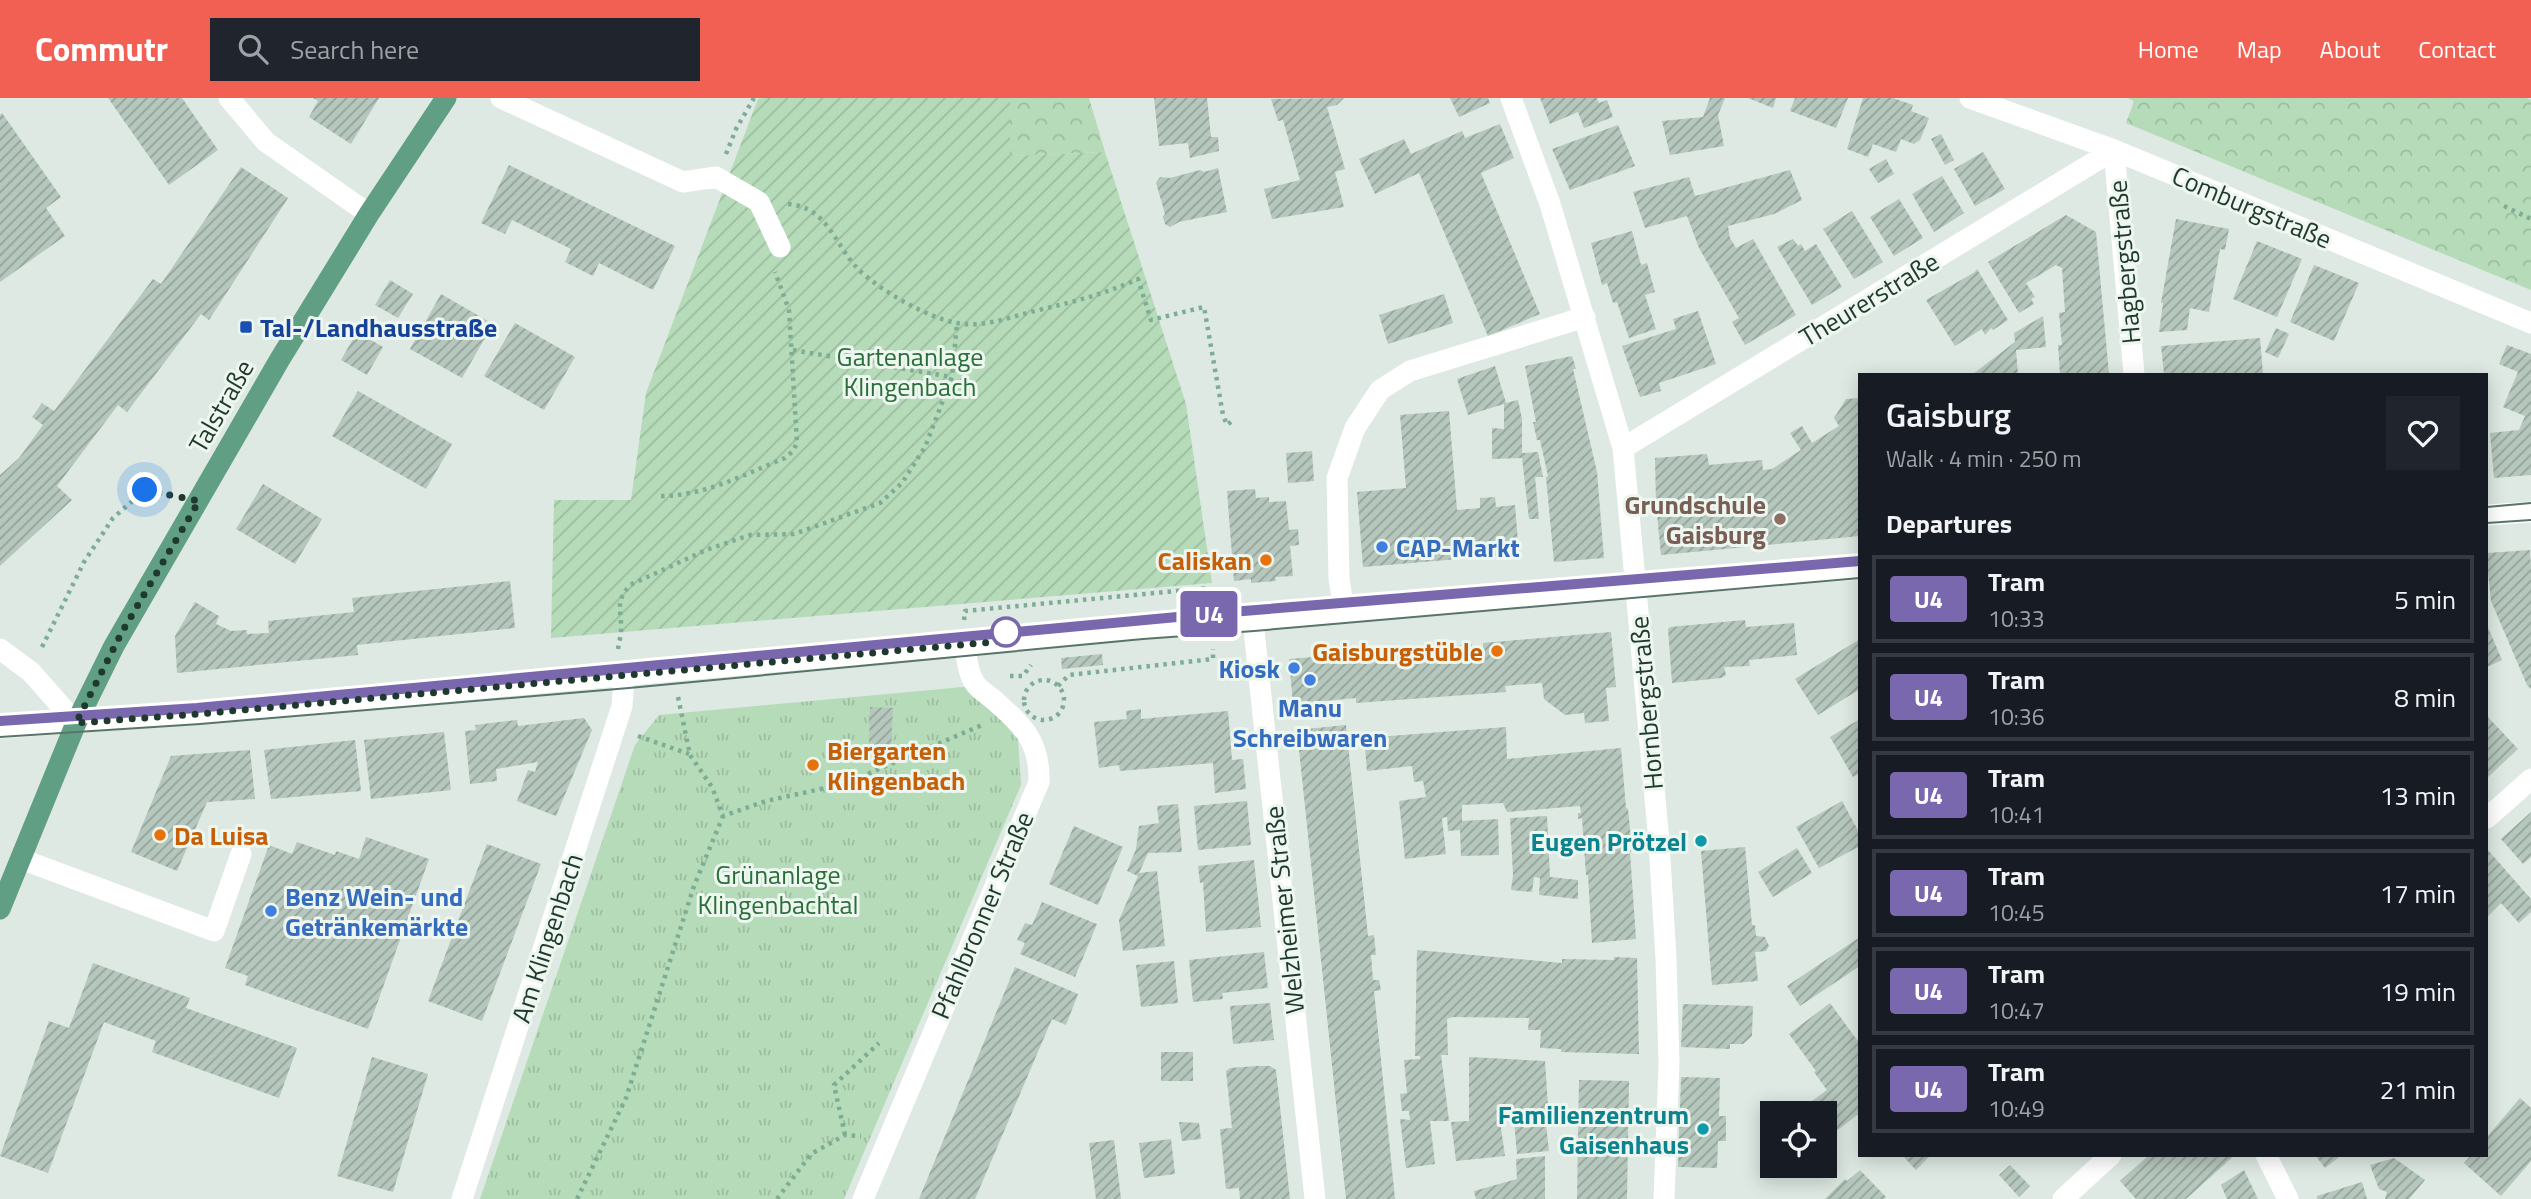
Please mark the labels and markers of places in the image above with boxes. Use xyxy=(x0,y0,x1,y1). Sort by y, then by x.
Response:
place label: Tal-/Landhausstraße xyxy=(260,308,497,347)
marker: Tal-/Landhausstraße xyxy=(238,319,254,335)
place label: Grundschule Gaisburg xyxy=(1625,485,1766,554)
marker: Grundschule Gaisburg xyxy=(1772,511,1788,527)
place label: CAP-Markt xyxy=(1396,528,1520,567)
marker: CAP-Markt xyxy=(1374,539,1390,555)
place label: Caliskan xyxy=(1158,541,1252,580)
marker: Caliskan xyxy=(1258,552,1274,568)
unlabelled marker xyxy=(991,617,1021,647)
place label: Gaisburgstüble xyxy=(1312,632,1483,671)
marker: Gaisburgstüble xyxy=(1489,643,1505,659)
place label: Kiosk xyxy=(1218,649,1281,688)
marker: Kiosk xyxy=(1286,660,1302,676)
marker: Manu Schreibwaren xyxy=(1302,672,1318,688)
place label: Manu Schreibwaren xyxy=(1233,688,1387,757)
place label: Biergarten Klingenbach xyxy=(827,731,965,800)
marker: Biergarten Klingenbach xyxy=(805,757,821,773)
place label: Da Luisa xyxy=(174,816,269,855)
place label: Eugen Prötzel xyxy=(1531,822,1687,861)
marker: Da Luisa xyxy=(152,827,168,843)
marker: Eugen Prötzel xyxy=(1693,833,1709,849)
place label: Benz Wein- und Getränkemärkte xyxy=(285,877,468,946)
marker: Benz Wein- und Getränkemärkte xyxy=(263,903,279,919)
place label: Familienzentrum Gaisenhaus xyxy=(1498,1095,1689,1164)
marker: Familienzentrum Gaisenhaus xyxy=(1695,1121,1711,1137)

